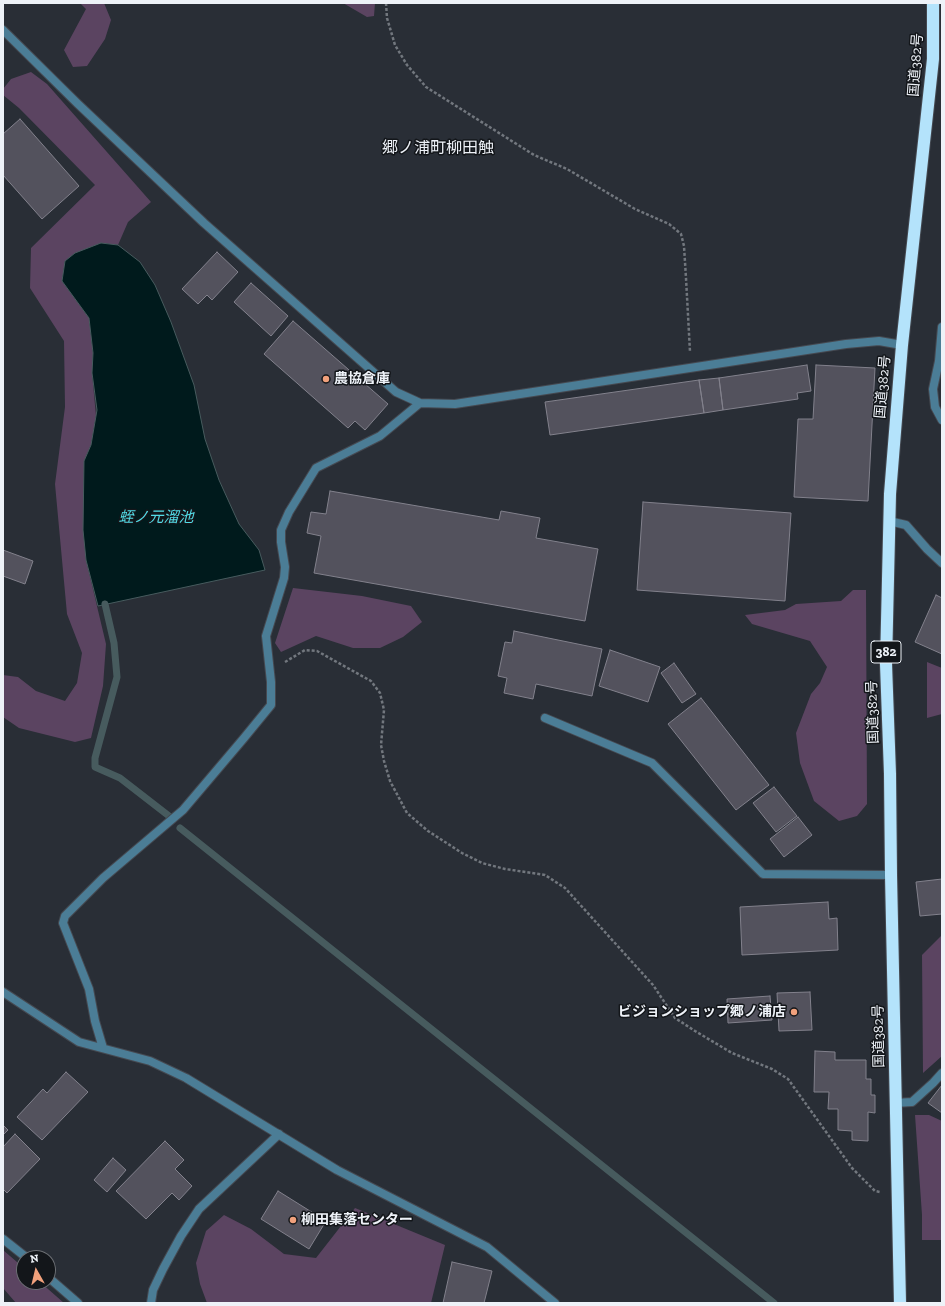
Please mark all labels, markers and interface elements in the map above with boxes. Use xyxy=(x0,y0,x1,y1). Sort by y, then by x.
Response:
street label: 国道382号 xyxy=(905,33,927,97)
district label: 郷ノ浦町柳田触 xyxy=(382,138,494,158)
street label: 国道382号 xyxy=(872,355,894,419)
place label: 農協倉庫 xyxy=(334,371,390,387)
marker: 農協倉庫 xyxy=(321,374,331,384)
water label: 蛭ノ元溜池 xyxy=(119,509,193,527)
road number: 382 xyxy=(871,641,901,663)
street label: 国道382号 xyxy=(863,680,883,744)
place label: ビジョンショップ郷ノ浦店 xyxy=(618,1004,786,1020)
street label: 国道382号 xyxy=(870,1004,888,1068)
marker: ビジョンショップ郷ノ浦店 xyxy=(789,1007,799,1017)
place label: 柳田集落センター xyxy=(301,1212,413,1228)
marker: 柳田集落センター xyxy=(288,1215,298,1225)
north arrow xyxy=(16,1250,56,1290)
text: N xyxy=(29,1252,39,1266)

